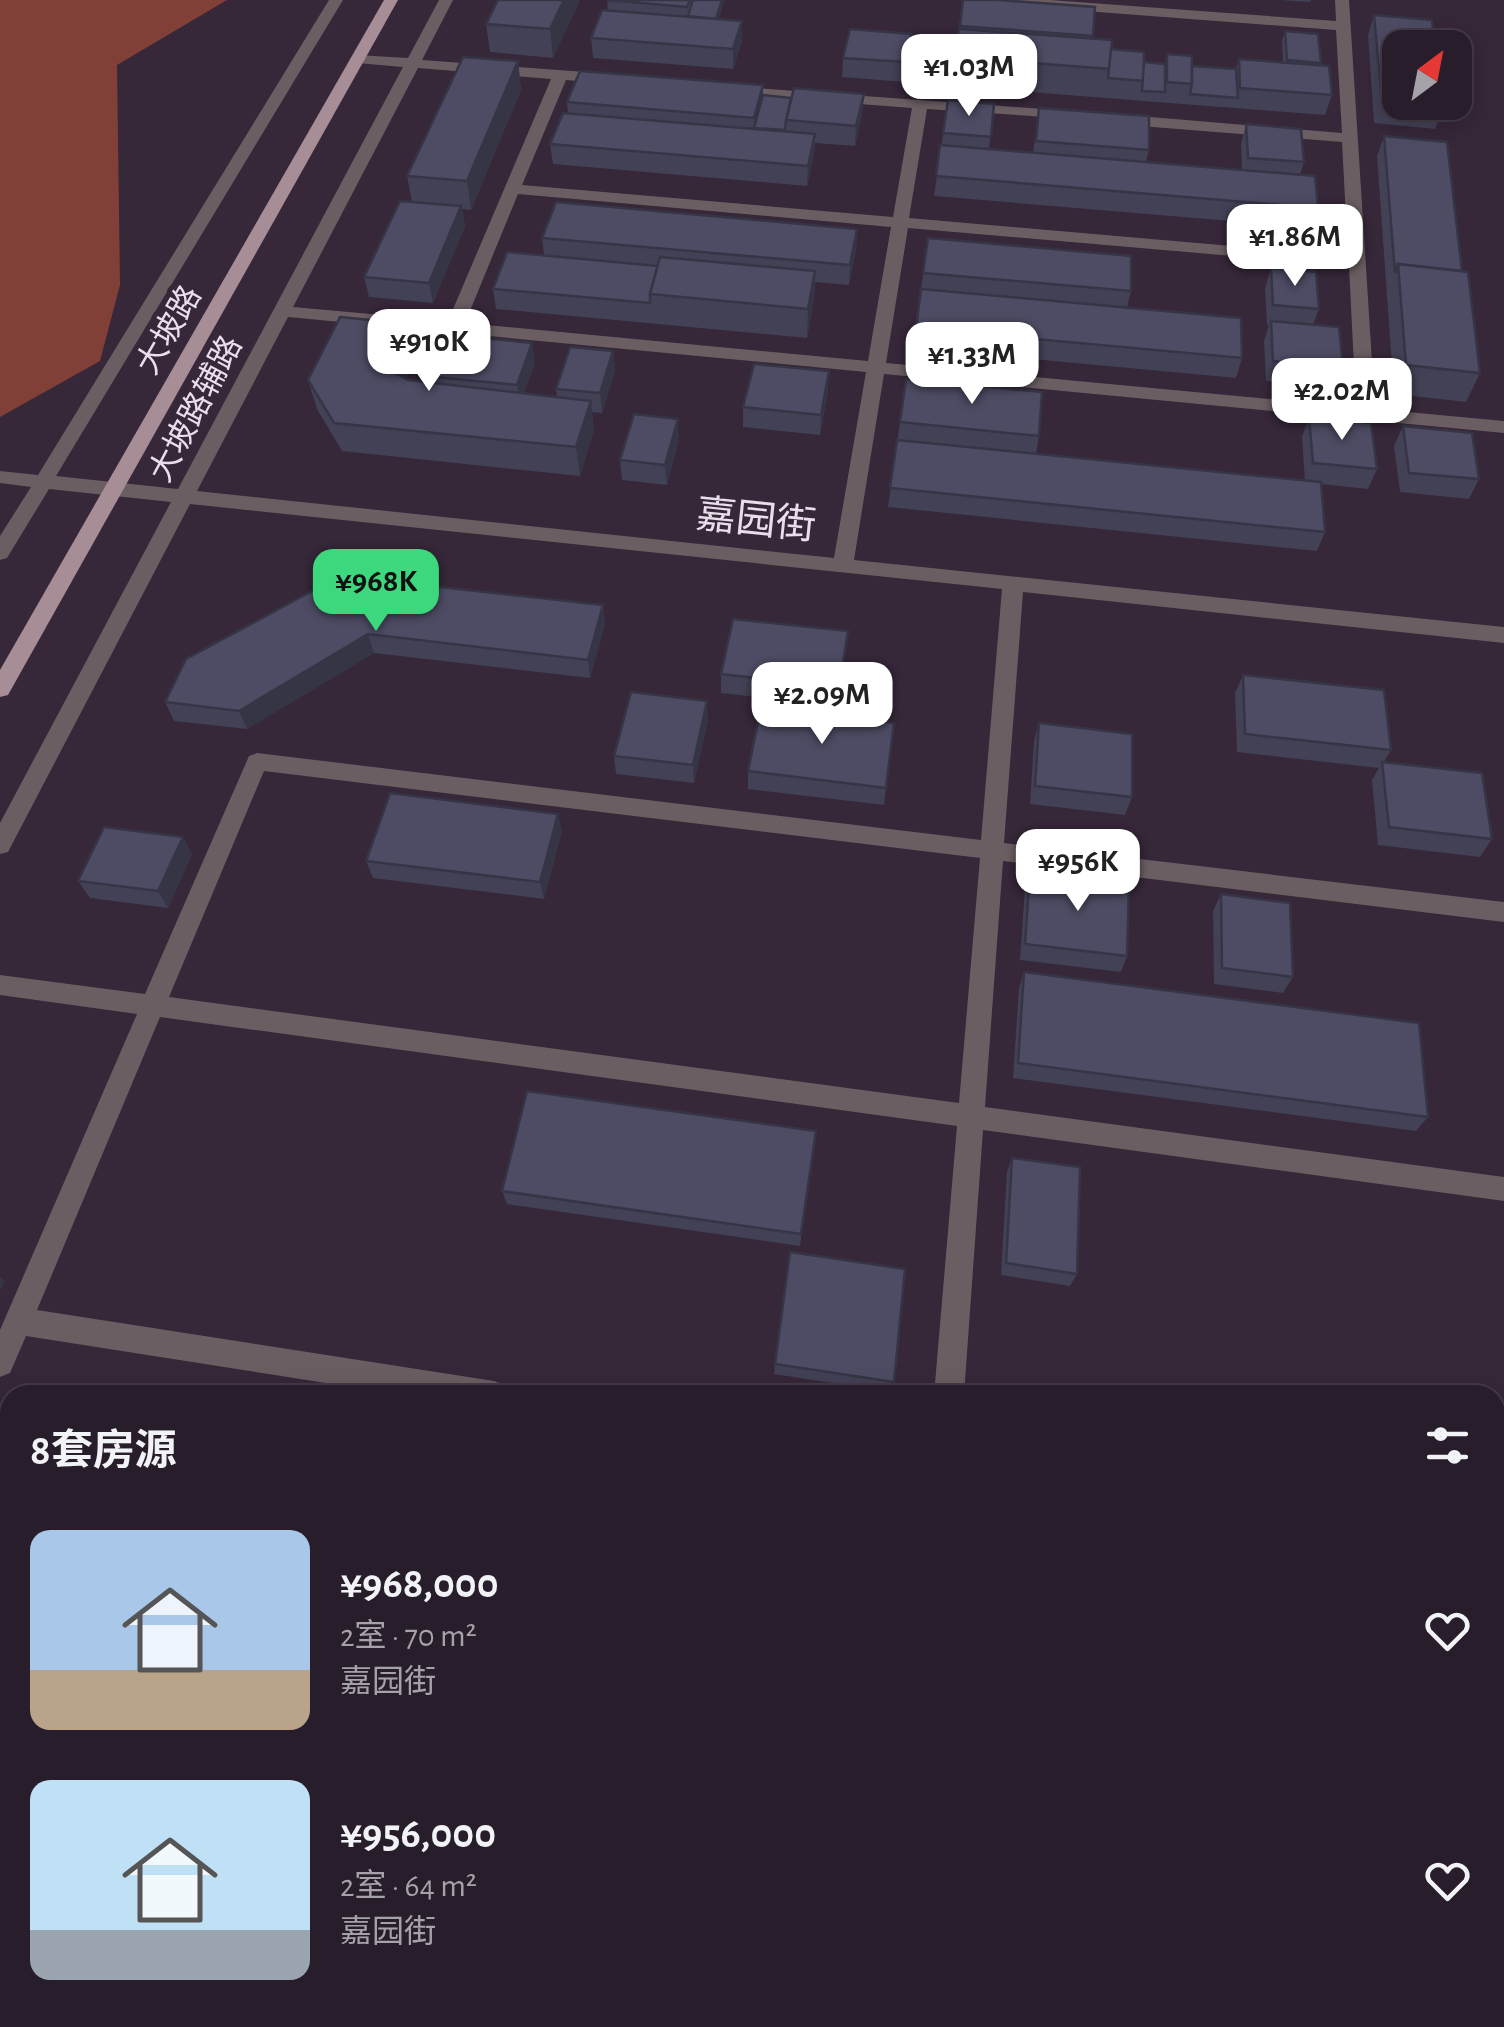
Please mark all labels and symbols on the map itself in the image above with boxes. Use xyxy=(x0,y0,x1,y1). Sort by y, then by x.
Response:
north arrow xyxy=(1382,30,1472,120)
pin: ¥1.03M xyxy=(888,34,1050,119)
pin: ¥1.86M xyxy=(1214,204,1376,289)
street label: 大坡路 xyxy=(129,279,207,380)
pin: ¥910K xyxy=(359,309,499,394)
pin: ¥1.33M xyxy=(891,322,1053,407)
street label: 大坡路辅路 xyxy=(143,330,248,487)
pin: ¥2.02M xyxy=(1261,358,1423,443)
street label: 嘉园街 xyxy=(694,493,818,547)
pin: ¥968K xyxy=(306,549,446,634)
pin: ¥2.09M xyxy=(741,662,903,747)
pin: ¥956K xyxy=(1008,829,1148,914)

